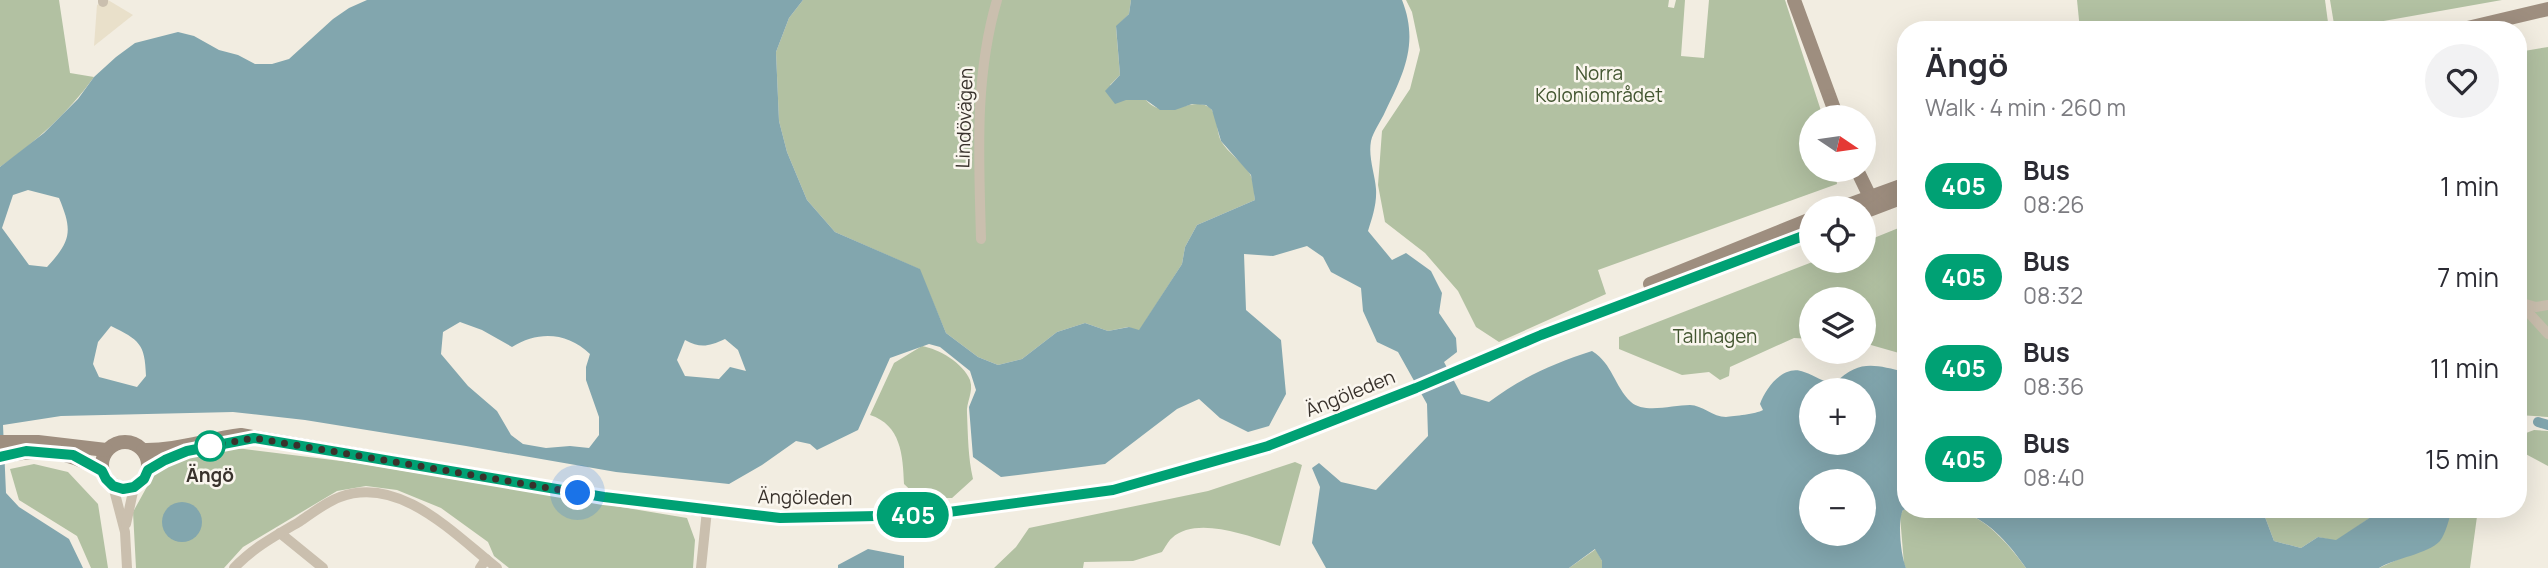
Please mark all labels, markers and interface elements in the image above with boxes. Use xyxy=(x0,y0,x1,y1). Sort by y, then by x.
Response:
text: Ängö xyxy=(1925,42,2009,87)
button: heart xyxy=(2425,44,2499,118)
park label: Norra Koloniområdet xyxy=(1535,60,1663,108)
street label: Lindövägen xyxy=(949,67,979,169)
text: Walk · 4 min · 260 m xyxy=(1925,91,2126,123)
north arrow xyxy=(1799,105,1876,182)
map controls xyxy=(1799,105,1876,546)
text: Bus xyxy=(2023,152,2070,188)
text: 1 min xyxy=(2440,168,2499,204)
text: 405 xyxy=(1941,169,1986,202)
text: 08:26 xyxy=(2023,188,2085,220)
button: locate xyxy=(1799,196,1876,273)
text: Bus xyxy=(2023,243,2070,279)
text: 7 min xyxy=(2437,259,2499,295)
text: 405 xyxy=(1941,260,1986,293)
text: 08:32 xyxy=(2023,279,2083,311)
button: layers xyxy=(1799,287,1876,364)
park label: Tallhagen xyxy=(1673,323,1757,349)
text: Bus xyxy=(2023,334,2070,370)
text: 11 min xyxy=(2430,350,2499,386)
text: 405 xyxy=(1941,351,1986,384)
street label: Ängöleden xyxy=(1301,363,1399,423)
text: 08:36 xyxy=(2023,370,2084,402)
button: + xyxy=(1799,378,1876,455)
text: Bus xyxy=(2023,425,2070,461)
marker: Ängö xyxy=(195,431,225,461)
text: 15 min xyxy=(2425,441,2499,477)
text: 405 xyxy=(1941,442,1986,475)
text: 08:40 xyxy=(2023,461,2085,493)
place label: Ängö xyxy=(186,462,234,488)
button: − xyxy=(1799,469,1876,546)
your location xyxy=(560,475,595,510)
street label: Ängöleden xyxy=(757,483,853,511)
line badge: 405 xyxy=(873,492,953,538)
text: 405 xyxy=(891,498,935,531)

